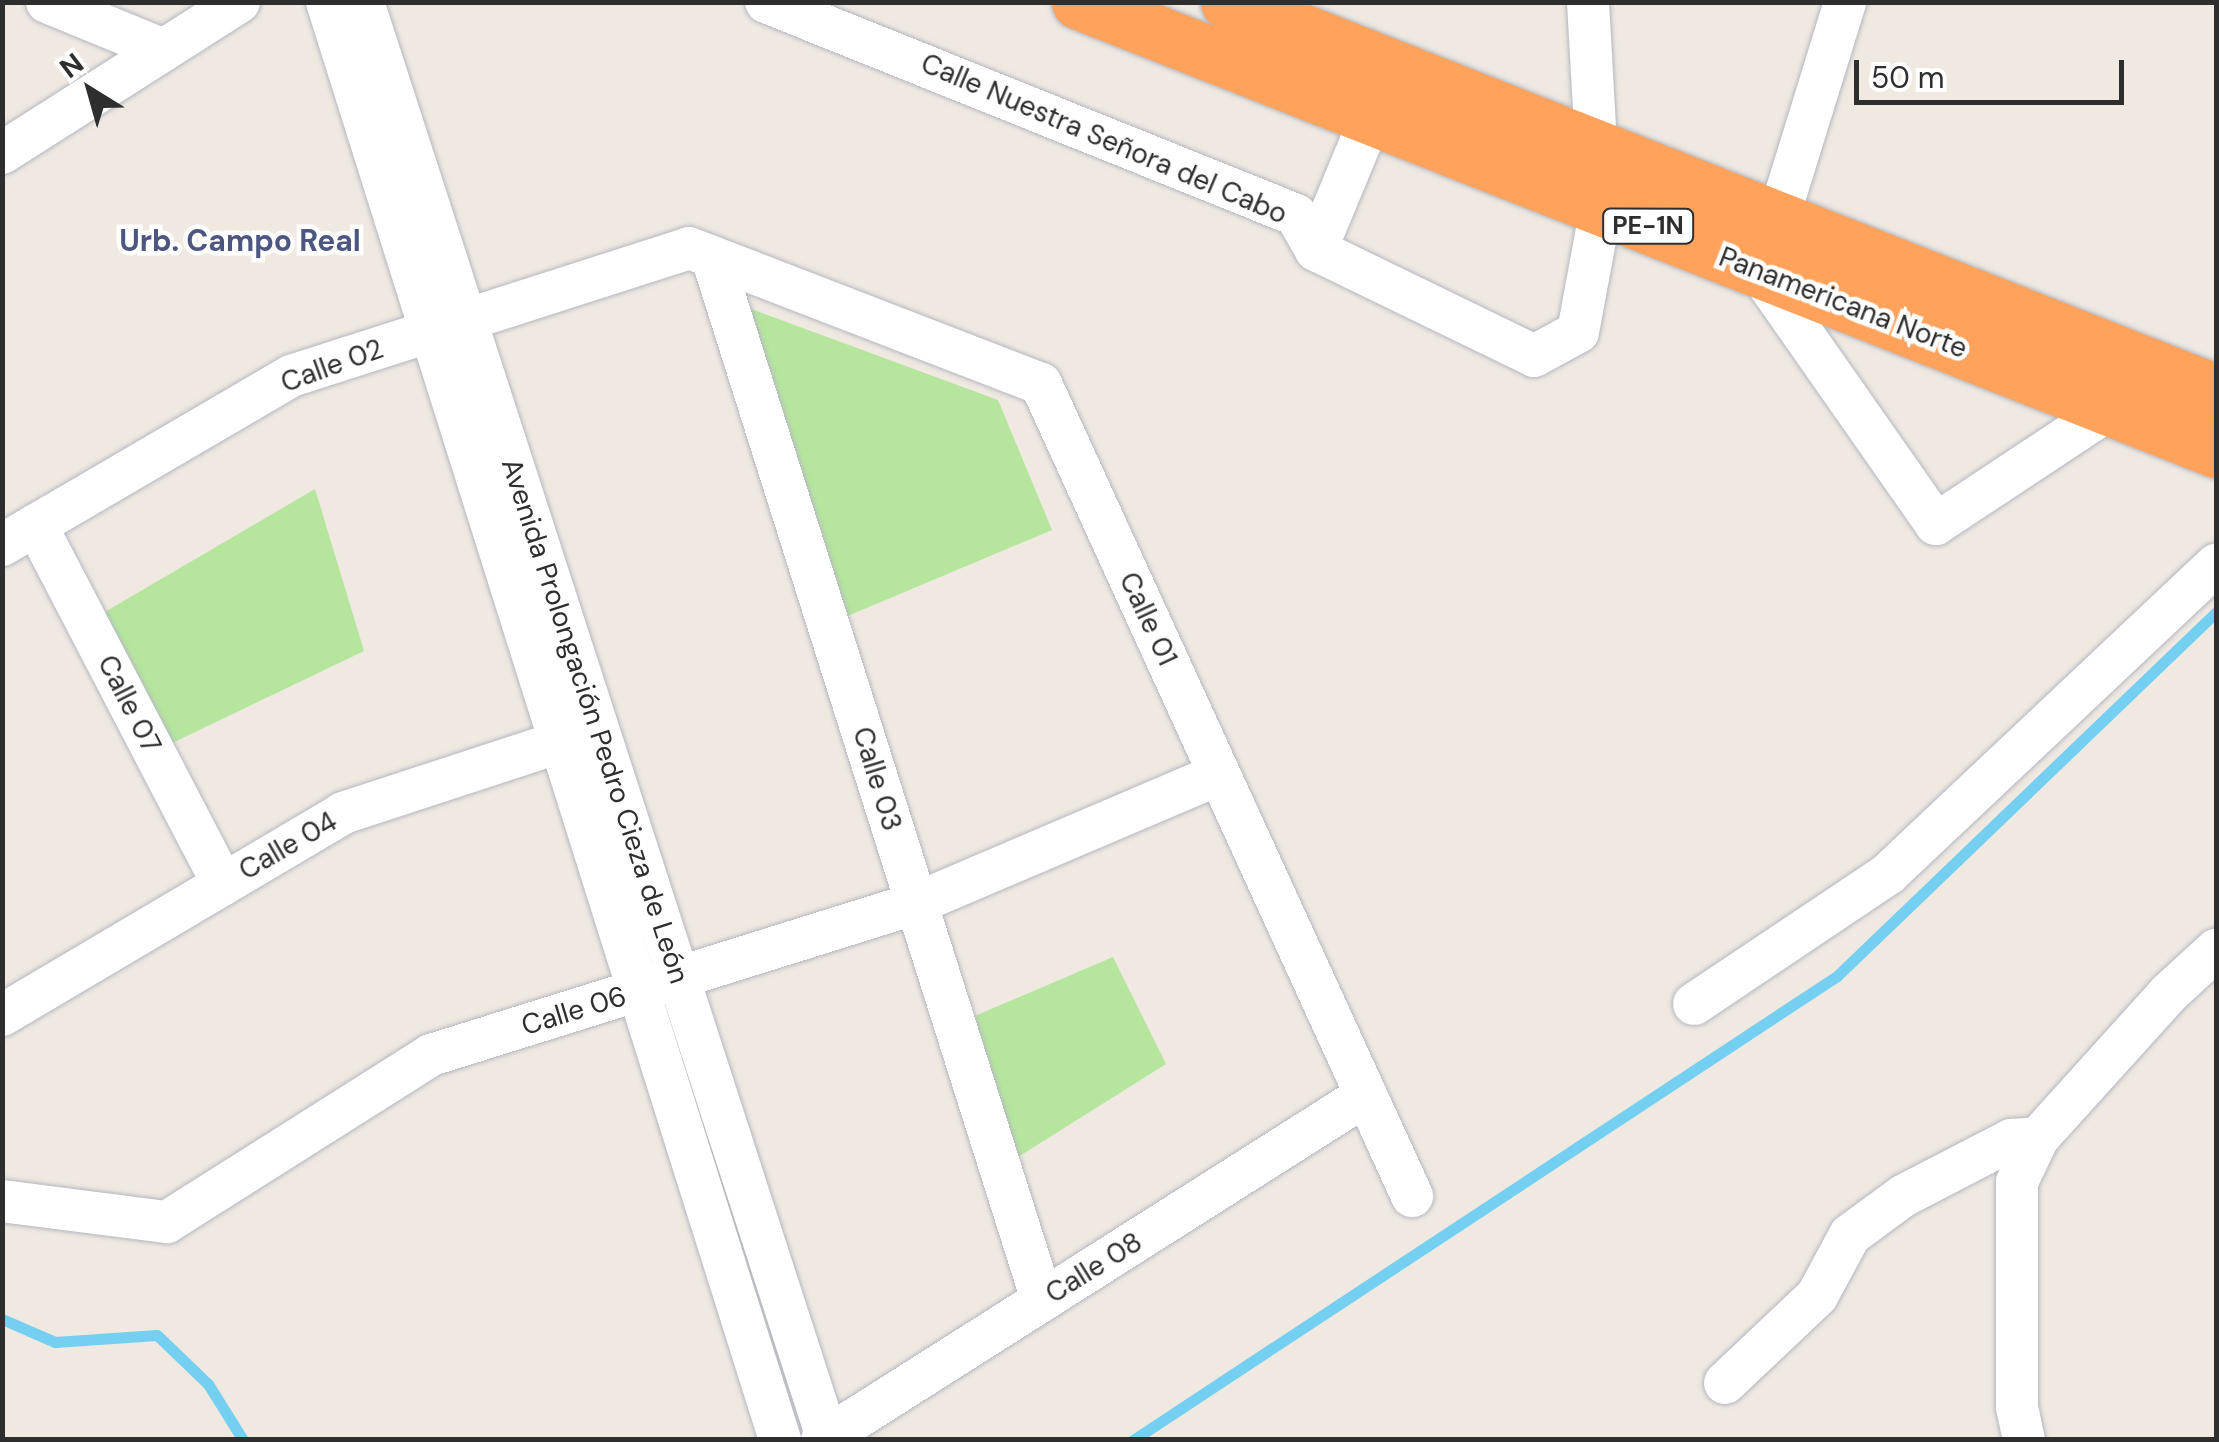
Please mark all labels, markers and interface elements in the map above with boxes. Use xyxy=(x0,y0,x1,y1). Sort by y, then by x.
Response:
north arrow xyxy=(40,40,140,140)
scale bar xyxy=(1859,40,2129,102)
text: N xyxy=(52,45,91,87)
street label: Calle Nuestra Señora del Cabo xyxy=(916,46,1292,232)
text: 50 m xyxy=(1871,58,1945,97)
road number: PE-1N xyxy=(1600,206,1696,246)
district label: Urb. Campo Real xyxy=(119,223,361,259)
street label: Panamericana Norte xyxy=(1714,240,1972,366)
street label: Calle 02 xyxy=(276,332,388,400)
street label: Avenida Prolongación Pedro Cieza de León xyxy=(494,454,696,988)
street label: Calle 01 xyxy=(1112,567,1184,671)
street label: Calle 07 xyxy=(90,650,168,758)
street label: Calle 03 xyxy=(845,723,909,835)
street label: Calle 04 xyxy=(233,805,343,887)
street label: Calle 06 xyxy=(518,979,630,1043)
street label: Calle 08 xyxy=(1040,1225,1148,1311)

